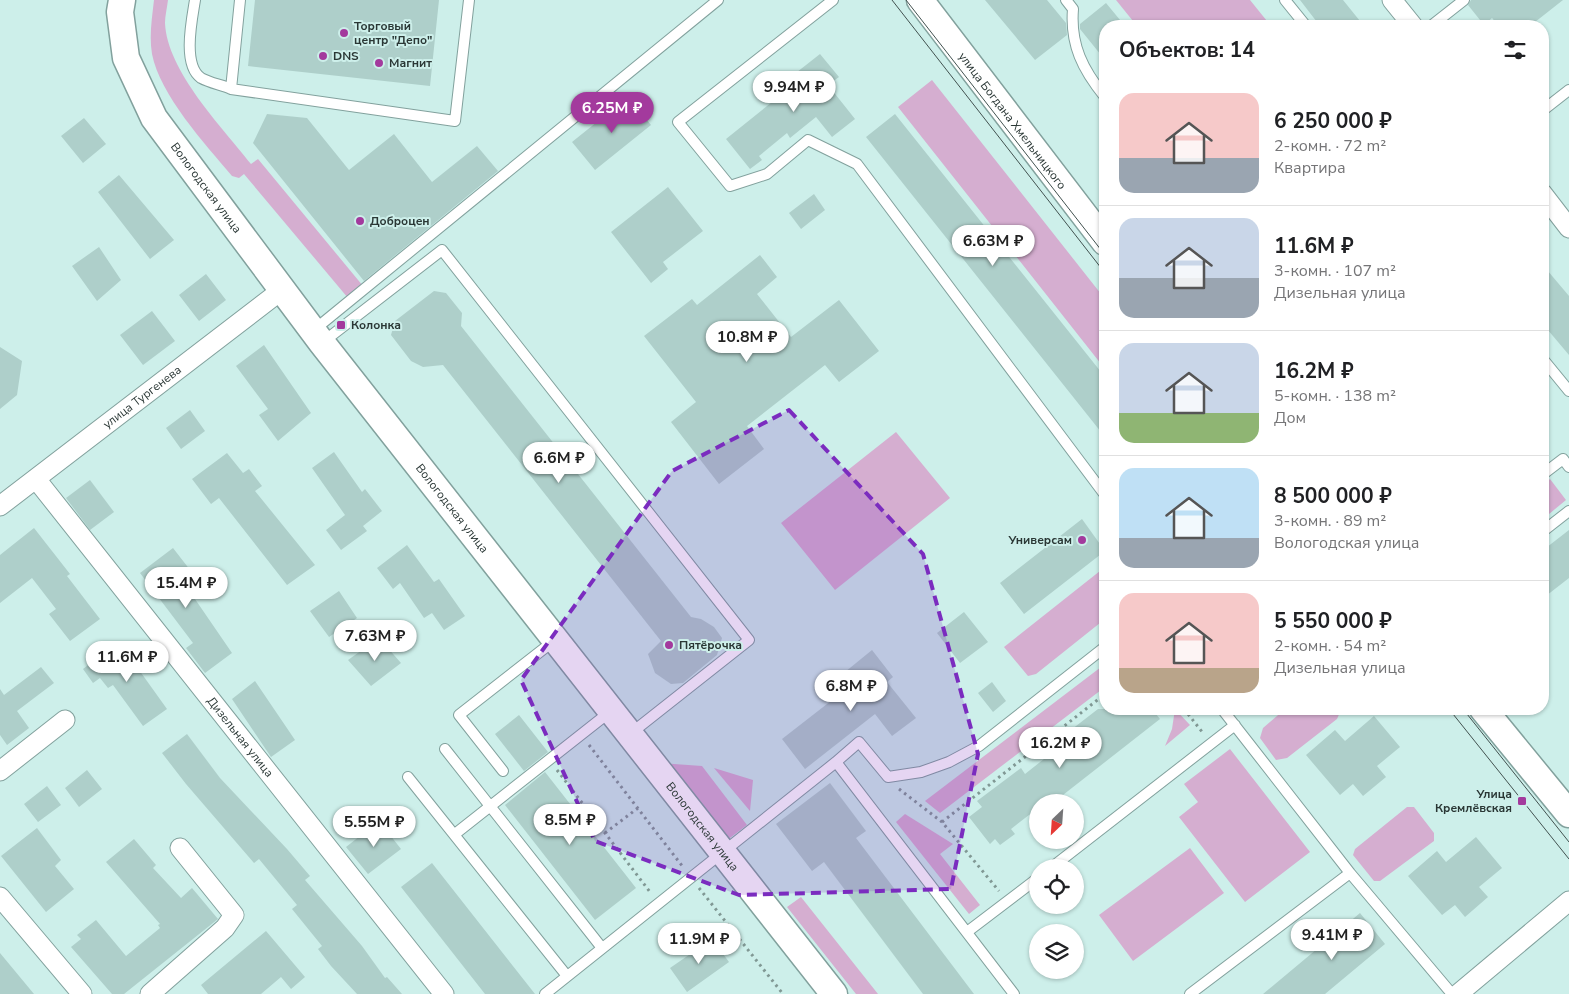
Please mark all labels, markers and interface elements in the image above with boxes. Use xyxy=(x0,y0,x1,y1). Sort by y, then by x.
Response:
place label: Торговый центр "Депо" xyxy=(354,18,432,48)
marker: Торговый центр "Депо" xyxy=(338,27,350,39)
text: Объектов: 14 xyxy=(1119,36,1255,64)
icon: filters xyxy=(1501,36,1529,64)
place label: DNS xyxy=(333,48,359,64)
street label: улица Богдана Хмельницкого xyxy=(955,49,1070,193)
marker: DNS xyxy=(317,50,329,62)
place label: Магнит xyxy=(389,55,432,71)
marker: Магнит xyxy=(373,57,385,69)
pin: 9.94M ₽ xyxy=(748,70,840,113)
text: 9.94M ₽ xyxy=(764,76,824,98)
pin: 6.25M ₽ xyxy=(566,92,658,134)
text: 6.25M ₽ xyxy=(582,97,642,119)
text: 6 250 000 ₽ xyxy=(1274,107,1392,135)
icon: home xyxy=(1159,113,1219,173)
text: 2-комн. · 72 m² xyxy=(1274,135,1386,157)
street label: Вологодская улица xyxy=(167,139,245,236)
text: Квартира xyxy=(1274,157,1346,179)
place label: Доброцен xyxy=(370,213,430,229)
marker: Доброцен xyxy=(354,215,366,227)
pin: 6.63M ₽ xyxy=(947,224,1039,267)
text: 6.63M ₽ xyxy=(963,230,1023,252)
text: 11.6M ₽ xyxy=(1274,232,1354,260)
icon: home xyxy=(1159,238,1219,298)
text: 3-комн. · 107 m² xyxy=(1274,260,1396,282)
text: Дизельная улица xyxy=(1274,282,1406,304)
place label: Колонка xyxy=(351,317,401,333)
marker: Колонка xyxy=(335,319,347,331)
pin: 10.8M ₽ xyxy=(701,320,793,363)
text: 10.8M ₽ xyxy=(717,326,777,348)
text: 16.2M ₽ xyxy=(1274,357,1354,385)
street label: улица Тургенева xyxy=(100,362,185,432)
icon: home xyxy=(1159,363,1219,423)
text: 5-комн. · 138 m² xyxy=(1274,385,1396,407)
text: Дом xyxy=(1274,407,1306,429)
pin: 6.6M ₽ xyxy=(518,442,600,484)
text: 6.6M ₽ xyxy=(534,447,584,469)
street label: Вологодская улица xyxy=(412,461,492,556)
text: 8 500 000 ₽ xyxy=(1274,482,1392,510)
icon: home xyxy=(1159,488,1219,548)
text: 3-комн. · 89 m² xyxy=(1274,510,1386,532)
place label: Универсам xyxy=(1007,532,1072,548)
text: Вологодская улица xyxy=(1274,532,1419,554)
marker: Универсам xyxy=(1076,534,1088,546)
pin: 15.4M ₽ xyxy=(140,566,232,609)
text: 15.4M ₽ xyxy=(156,572,216,594)
text: 5 550 000 ₽ xyxy=(1274,607,1392,635)
icon: home xyxy=(1159,613,1219,673)
pin: 7.63M ₽ xyxy=(329,620,421,662)
text: 7.63M ₽ xyxy=(345,625,405,647)
text: 2-комн. · 54 m² xyxy=(1274,635,1386,657)
place label: Пятёрочка xyxy=(679,637,742,653)
marker: Пятёрочка xyxy=(663,639,675,651)
pin: 11.6M ₽ xyxy=(81,640,173,683)
text: 11.6M ₽ xyxy=(97,646,157,668)
text: Дизельная улица xyxy=(1274,657,1406,679)
pin: 6.8M ₽ xyxy=(810,670,892,712)
text: 6.8M ₽ xyxy=(826,675,876,697)
street label: Дизельная улица xyxy=(203,693,277,781)
pin: 16.2M ₽ xyxy=(1014,726,1106,769)
text: 16.2M ₽ xyxy=(1030,732,1090,754)
street label: Вологодская улица xyxy=(662,779,742,875)
place label: Улица Кремлёвская xyxy=(1435,786,1512,816)
north arrow xyxy=(1029,794,1084,849)
map controls xyxy=(1029,794,1084,979)
marker: Улица Кремлёвская xyxy=(1516,795,1528,807)
pin: 8.5M ₽ xyxy=(529,804,611,846)
pin: 5.55M ₽ xyxy=(328,806,420,848)
text: 8.5M ₽ xyxy=(545,809,595,831)
text: 5.55M ₽ xyxy=(344,811,404,833)
button: locate xyxy=(1029,859,1084,914)
pin: 9.41M ₽ xyxy=(1286,918,1378,961)
pin: 11.9M ₽ xyxy=(653,922,745,965)
button: layers xyxy=(1029,924,1084,979)
text: 9.41M ₽ xyxy=(1302,924,1362,946)
text: 11.9M ₽ xyxy=(669,928,729,950)

